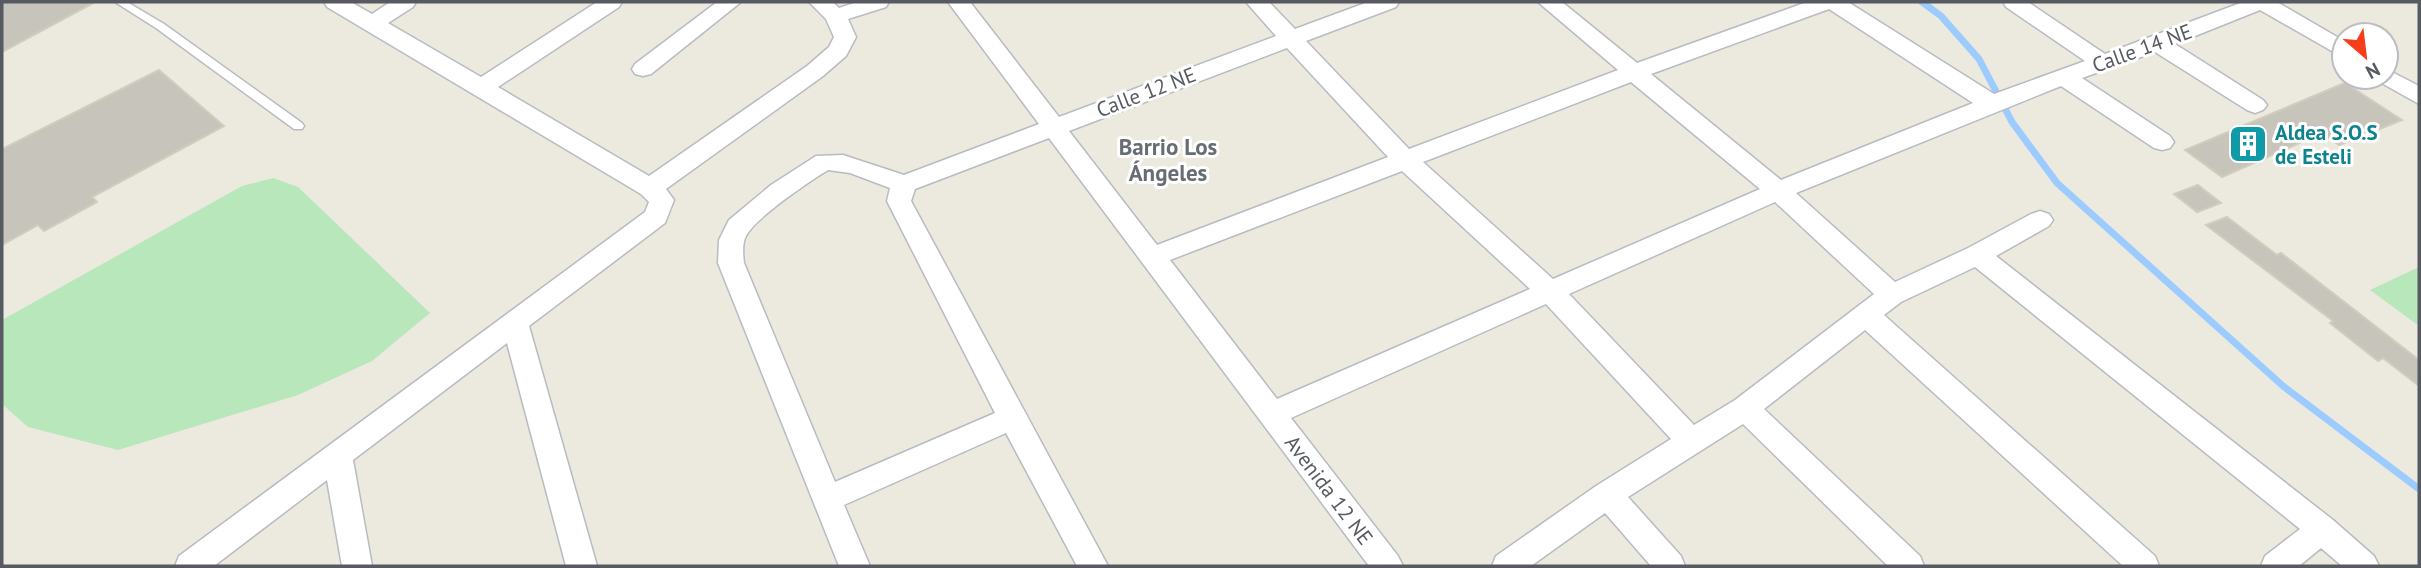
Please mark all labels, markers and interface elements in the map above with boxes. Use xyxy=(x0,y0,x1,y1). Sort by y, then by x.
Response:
street label: Calle 14 NE xyxy=(2088,17,2196,79)
north arrow xyxy=(2330,21,2400,91)
text: N xyxy=(2362,57,2384,85)
street label: Calle 12 NE xyxy=(1092,61,1200,123)
place label: Aldea S.O.S de Esteli xyxy=(2275,119,2378,170)
building icon: Aldea S.O.S de Esteli xyxy=(2227,123,2269,165)
district label: Barrio Los Ángeles xyxy=(1119,132,1218,187)
street label: Avenida 12 NE xyxy=(1279,430,1379,550)

